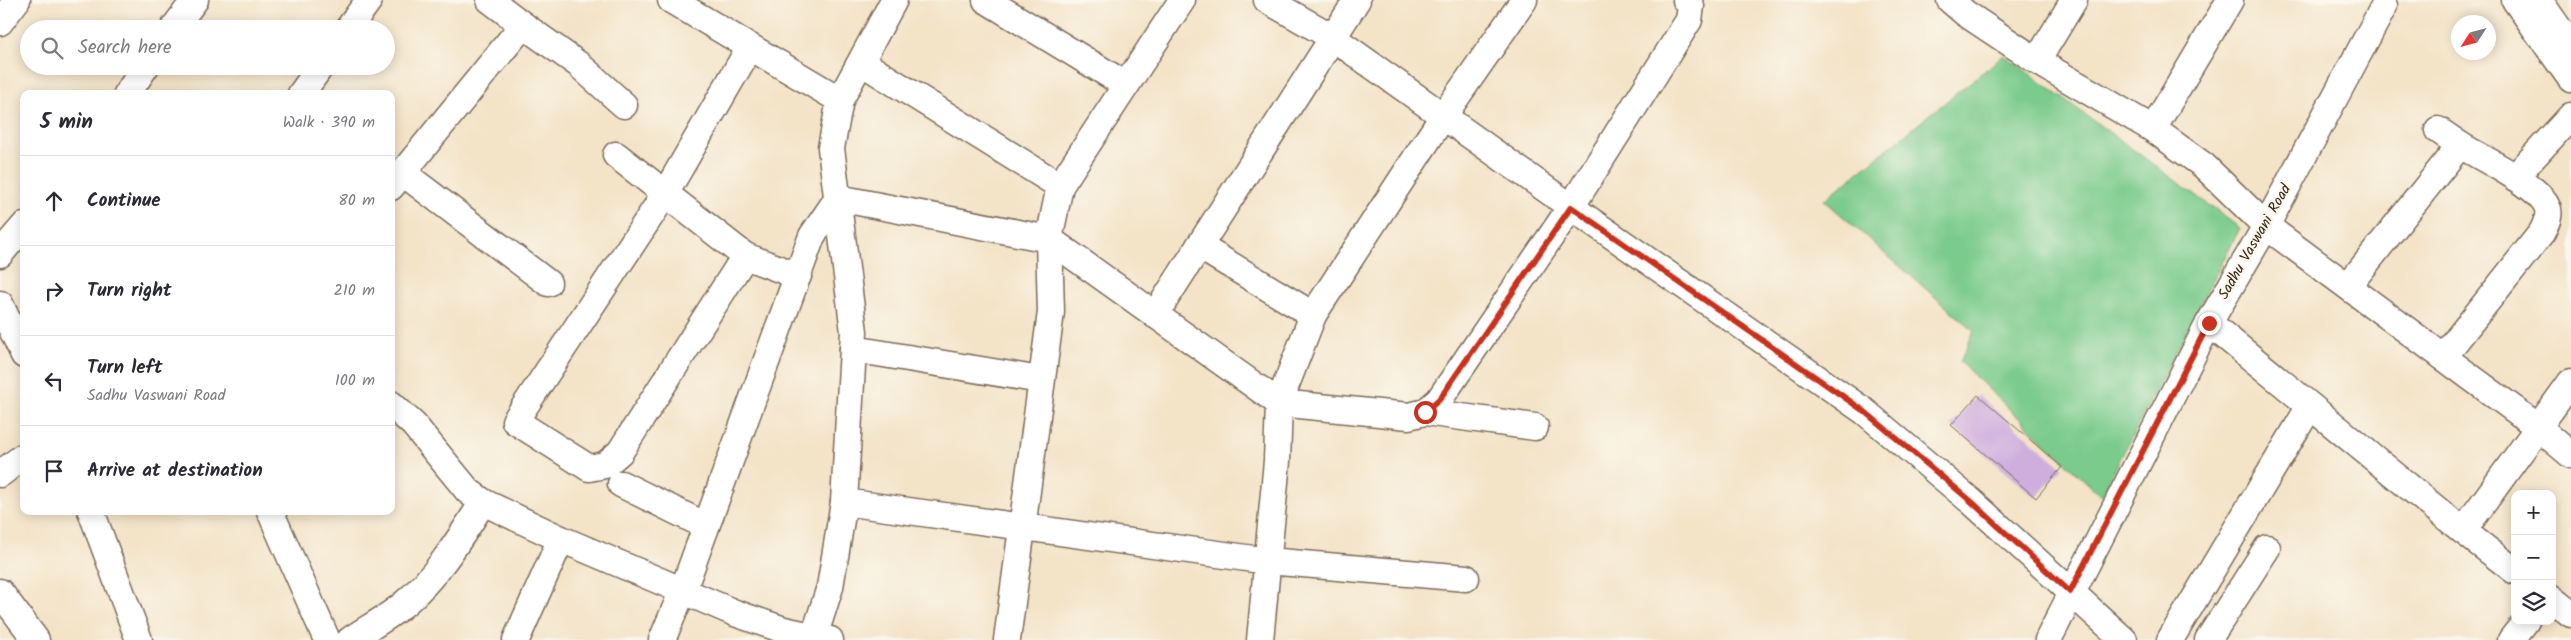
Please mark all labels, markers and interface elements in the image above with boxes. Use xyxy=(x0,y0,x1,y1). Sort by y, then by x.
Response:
north arrow xyxy=(2451,15,2496,60)
search box xyxy=(20,20,395,75)
text: Search here xyxy=(78,33,172,63)
icon: search xyxy=(38,34,66,62)
text: 5 min xyxy=(40,106,93,139)
text: Walk · 390 m xyxy=(283,110,375,135)
street label: Sadhu Vaswani Road xyxy=(2212,179,2298,304)
text: Continue xyxy=(87,186,160,216)
icon: ahead xyxy=(40,187,68,215)
text: 80 m xyxy=(338,188,375,213)
text: Turn right xyxy=(87,276,172,306)
icon: right xyxy=(40,277,68,305)
text: 210 m xyxy=(334,278,375,303)
route end xyxy=(2198,312,2221,335)
text: Turn left xyxy=(87,353,162,383)
icon: left xyxy=(40,367,68,395)
text: 100 m xyxy=(335,368,375,393)
text: Sadhu Vaswani Road xyxy=(87,383,226,408)
route start xyxy=(1414,401,1437,424)
text: Arrive at destination xyxy=(87,456,263,486)
icon: arrive xyxy=(40,457,68,485)
map controls xyxy=(2511,490,2556,625)
button: + xyxy=(2511,490,2556,535)
button: − xyxy=(2511,535,2556,580)
button: layers xyxy=(2511,580,2556,625)

